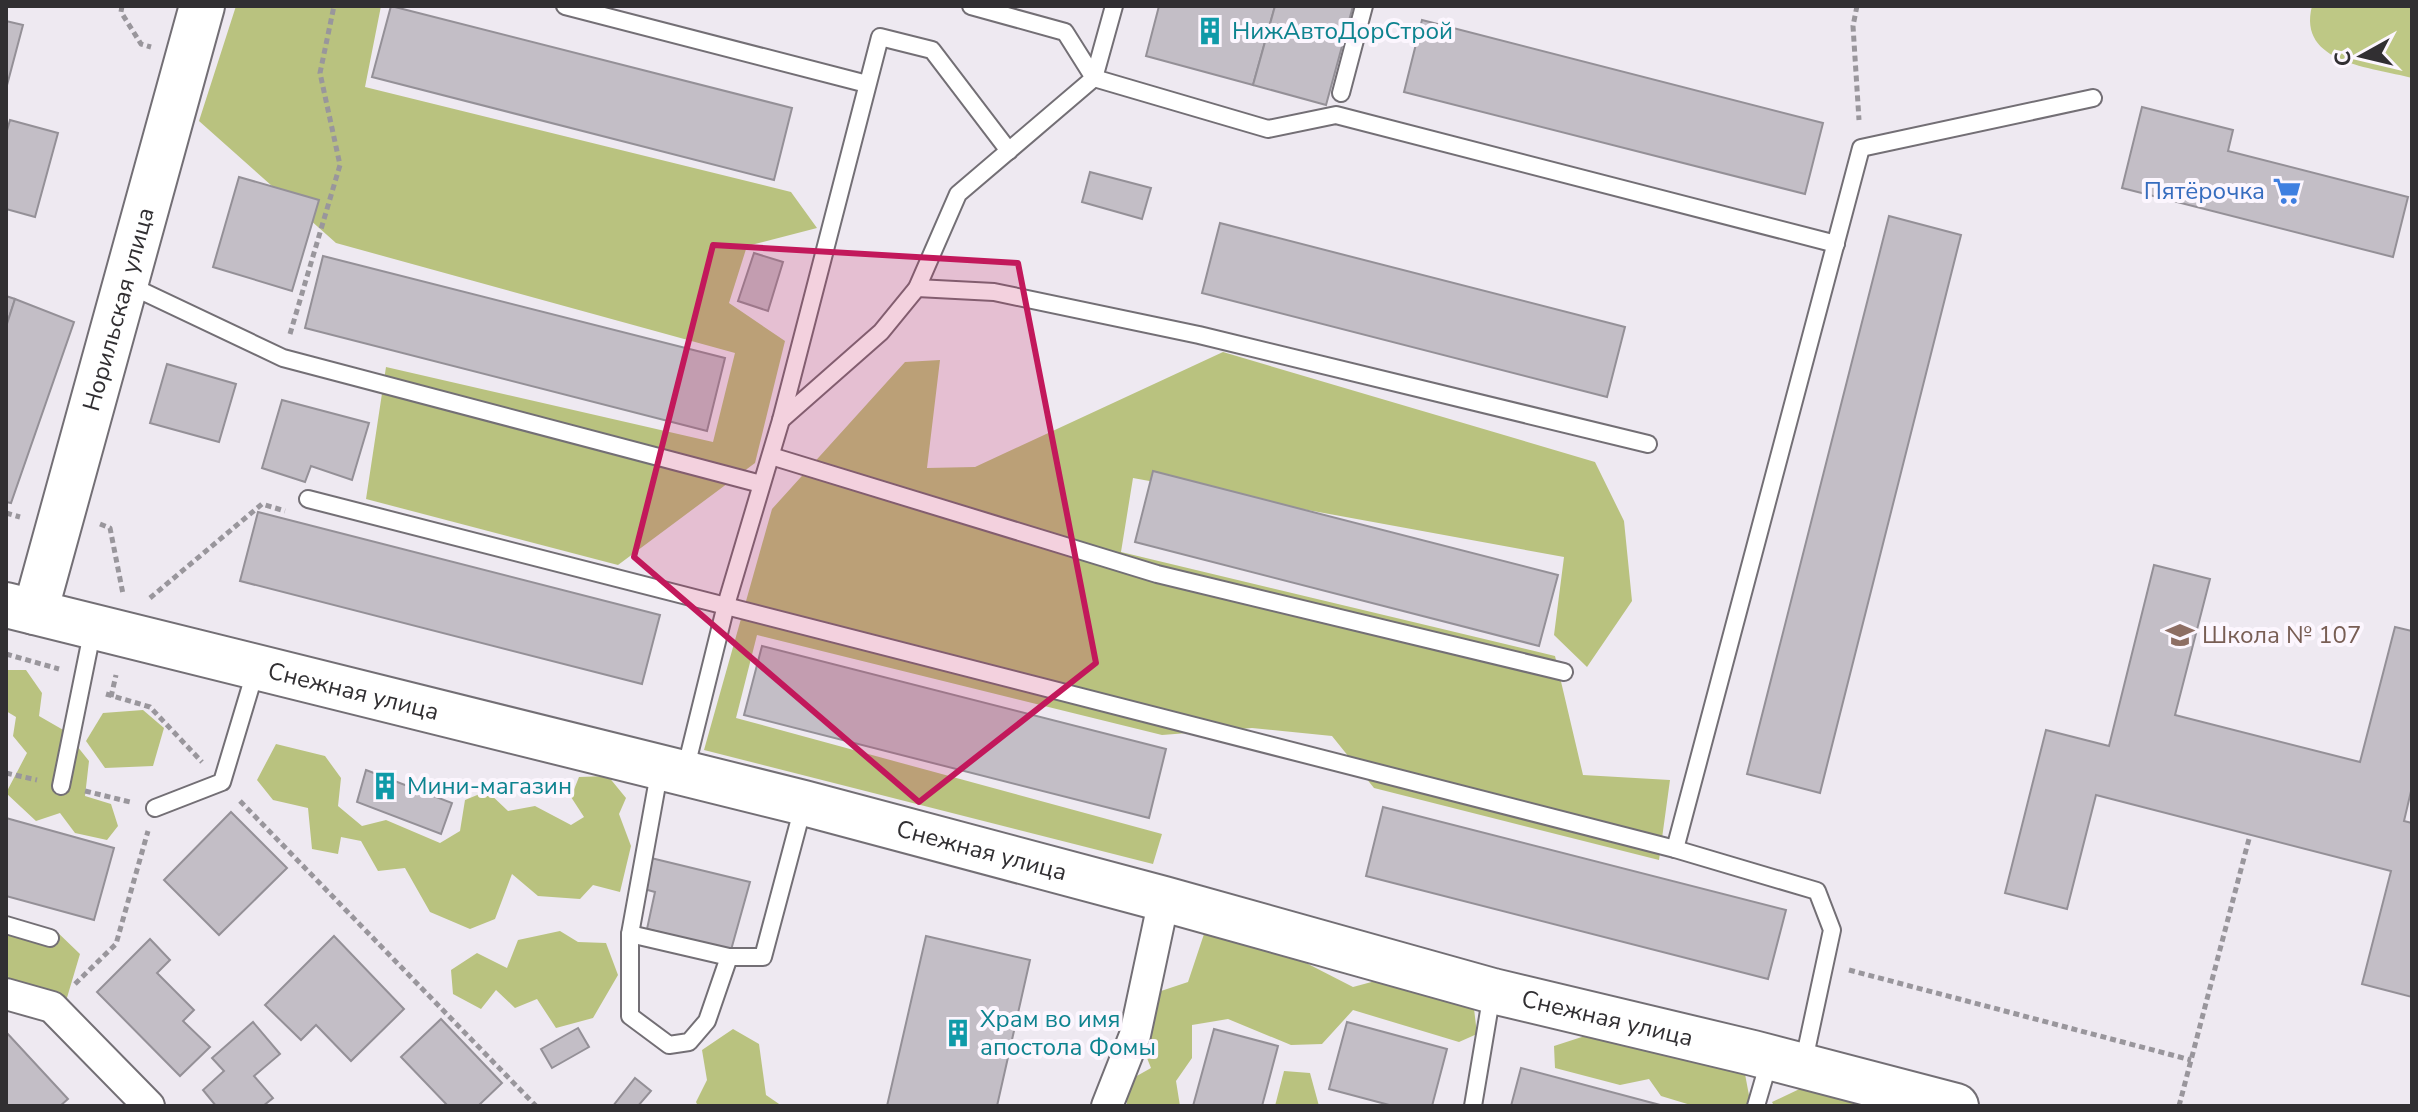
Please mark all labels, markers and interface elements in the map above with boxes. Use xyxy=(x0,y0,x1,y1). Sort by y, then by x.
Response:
place label: НижАвтоДорСтрой xyxy=(1232,15,1453,47)
building icon: НижАвтоДорСтрой xyxy=(1195,16,1225,46)
north arrow xyxy=(2322,16,2402,96)
text: С xyxy=(2327,49,2359,68)
place label: Пятёрочка xyxy=(2144,175,2265,207)
supermarket icon: Пятёрочка xyxy=(2272,176,2302,206)
street label: Норильская улица xyxy=(75,204,162,415)
place label: Школа № 107 xyxy=(2202,619,2361,651)
school or university icon: Школа № 107 xyxy=(2165,620,2195,650)
street label: Снежная улица xyxy=(265,655,442,728)
place label: Мини-магазин xyxy=(407,770,572,802)
building icon: Мини-магазин xyxy=(370,771,400,801)
street label: Снежная улица xyxy=(893,812,1070,888)
street label: Снежная улица xyxy=(1518,982,1696,1054)
place label: Храм во имя апостола Фомы xyxy=(980,1003,1156,1063)
building icon: Храм во имя апостола Фомы xyxy=(943,1018,973,1048)

